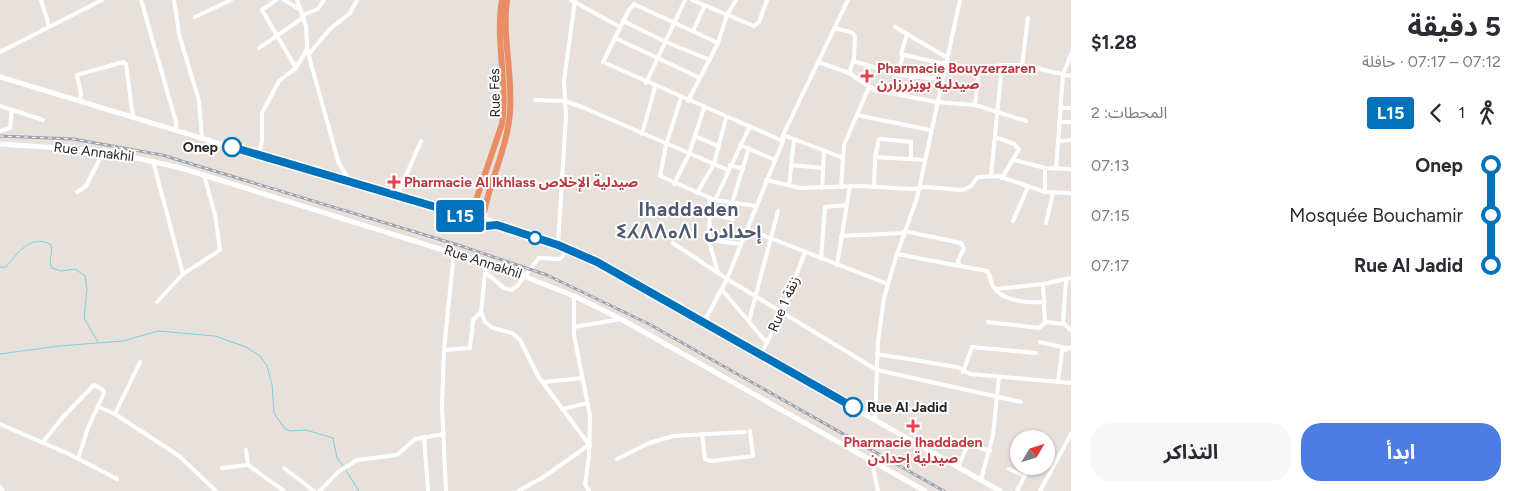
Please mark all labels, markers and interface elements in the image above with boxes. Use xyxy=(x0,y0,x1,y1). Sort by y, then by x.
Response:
text: 5 دقيقة xyxy=(1408,9,1501,43)
text: $1.28 xyxy=(1091,31,1137,54)
text: 07:12 – 07:17 · حافلة xyxy=(1362,52,1501,71)
place label: Pharmacie Bouyzerzaren صيدلية بويزرزارن xyxy=(877,60,1036,93)
street label: Rue Fés xyxy=(486,68,504,118)
marker: Pharmacie Bouyzerzaren صيدلية بويزرزارن xyxy=(861,70,873,82)
icon: back xyxy=(1422,99,1450,127)
icon: walk xyxy=(1473,99,1501,127)
text: L15 xyxy=(1377,102,1404,124)
text: المحطات: 2 xyxy=(1091,103,1167,122)
text: 1 xyxy=(1458,103,1465,122)
marker: Onep xyxy=(222,137,242,157)
street label: Rue Annakhil xyxy=(53,139,135,165)
place label: Onep xyxy=(183,139,218,156)
text: Onep xyxy=(1415,154,1463,177)
text: 07:13 xyxy=(1091,156,1129,175)
place label: Pharmacie Al Ikhlass صيدلية الإخلاص xyxy=(404,174,638,192)
marker: Pharmacie Al Ikhlass صيدلية الإخلاص xyxy=(388,176,400,188)
district label: Ihaddaden ⵉⵃⴷⴷⴰⴷⵏ إحدادن xyxy=(617,198,762,244)
line badge: L15 xyxy=(431,200,489,232)
text: Mosquée Bouchamir xyxy=(1289,204,1463,227)
text: L15 xyxy=(446,205,474,227)
text: 07:15 xyxy=(1091,206,1130,225)
unlabelled marker xyxy=(528,231,542,245)
street label: Rue Annakhil xyxy=(442,241,524,283)
text: Rue Al Jadid xyxy=(1354,254,1463,277)
text: 07:17 xyxy=(1091,256,1129,275)
street label: Rue 1 زنقة xyxy=(765,273,803,335)
marker: Rue Al Jadid xyxy=(843,397,863,417)
place label: Rue Al Jadid xyxy=(867,399,947,416)
marker: Pharmacie Ihaddaden صيدلية إحدادن xyxy=(907,420,919,432)
button: التذاكر xyxy=(1091,423,1291,481)
button: ابدأ xyxy=(1301,423,1501,481)
north arrow xyxy=(1010,430,1055,475)
map controls xyxy=(1010,430,1055,475)
place label: Pharmacie Ihaddaden صيدلية إحدادن xyxy=(844,434,982,468)

